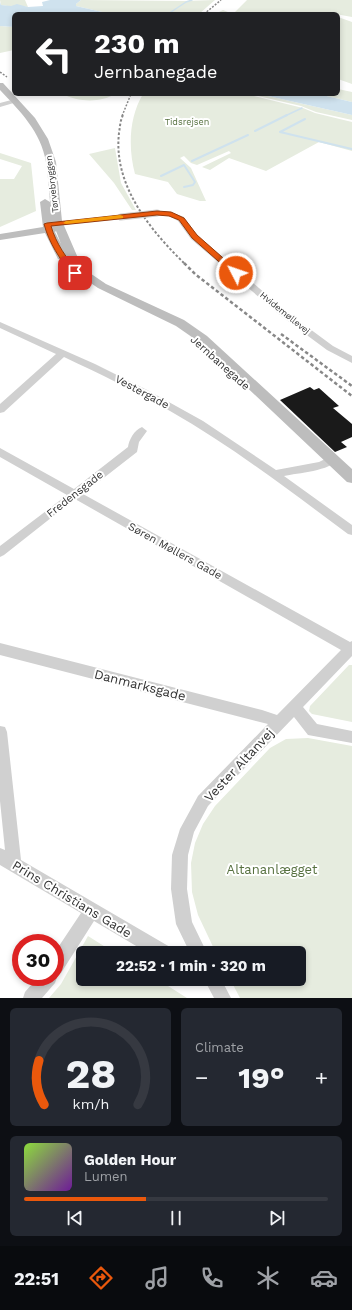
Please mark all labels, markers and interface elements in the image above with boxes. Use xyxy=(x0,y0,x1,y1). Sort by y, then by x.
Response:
text: 230 m xyxy=(94,27,180,60)
icon: left xyxy=(28,28,80,80)
text: Jernbanegade xyxy=(94,61,217,82)
park label: Tidsrejsen xyxy=(165,117,209,127)
street label: Tørvebryggen xyxy=(44,155,60,213)
position arrow xyxy=(215,252,257,294)
pin xyxy=(58,256,92,290)
icon: arrive xyxy=(64,262,86,284)
street label: Hvidemøllevej xyxy=(258,290,312,336)
street label: Jernbanegade xyxy=(188,333,252,393)
street label: Vestergade xyxy=(113,372,171,412)
street label: Fredensgade xyxy=(44,468,106,520)
street label: Søren Møllers Gade xyxy=(126,520,224,582)
street label: Danmarksgade xyxy=(93,666,187,704)
street label: Vester Altanvej xyxy=(201,725,277,805)
street label: Prins Christians Gade xyxy=(10,857,134,941)
park label: Altananlægget xyxy=(227,862,318,877)
speed limit sign: 30 xyxy=(12,934,64,986)
text: 22:52 · 1 min · 320 m xyxy=(116,957,266,975)
text: Climate xyxy=(195,1040,244,1055)
text: 28 xyxy=(65,1049,116,1098)
text: 19° xyxy=(238,1060,285,1095)
text: − xyxy=(195,1065,208,1090)
text: + xyxy=(315,1065,328,1090)
text: km/h xyxy=(72,1096,109,1112)
text: Golden Hour xyxy=(84,1151,176,1169)
text: Lumen xyxy=(84,1169,128,1184)
icon: previous xyxy=(64,1207,86,1229)
icon: pause xyxy=(165,1207,187,1229)
icon: next xyxy=(266,1207,288,1229)
icon: directions xyxy=(87,1264,115,1292)
icon: music xyxy=(143,1264,171,1292)
icon: phone xyxy=(198,1264,226,1292)
icon: climate xyxy=(254,1264,282,1292)
icon: car xyxy=(310,1264,338,1292)
text: 22:51 xyxy=(14,1268,59,1289)

